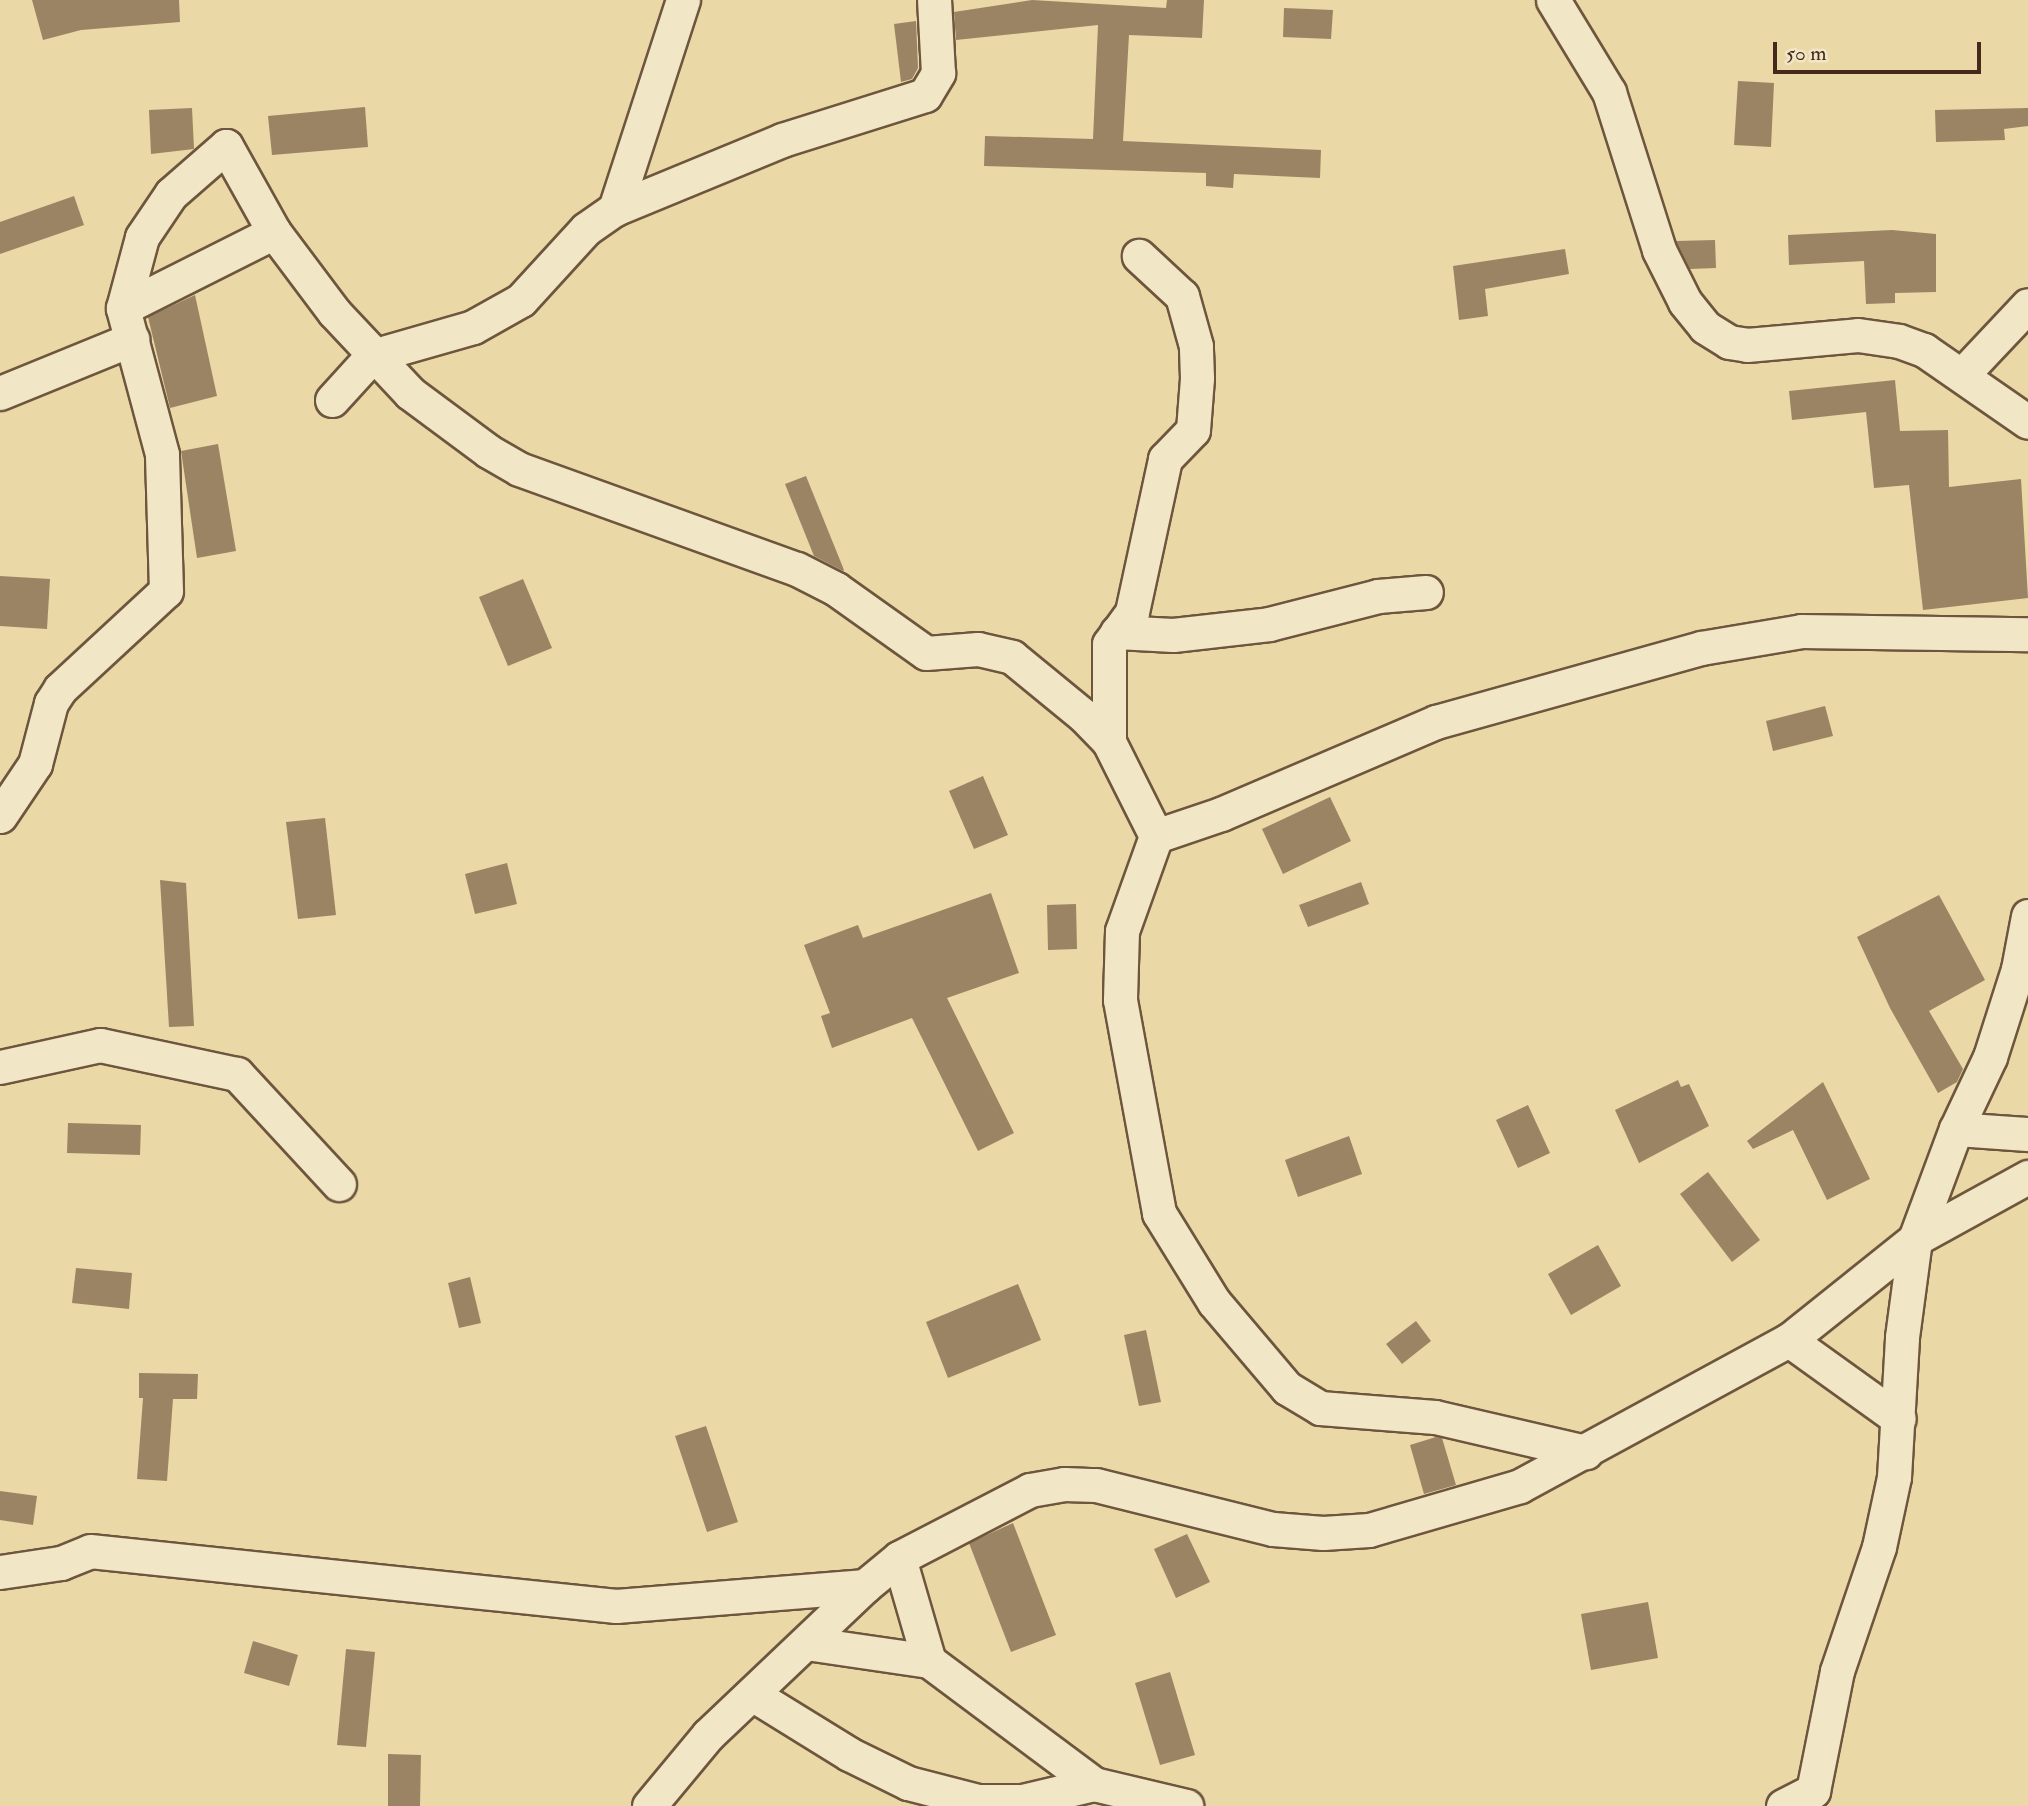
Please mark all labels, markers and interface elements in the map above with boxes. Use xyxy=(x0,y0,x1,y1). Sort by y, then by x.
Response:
scale bar xyxy=(1776,28,1984,72)
text: 50 m xyxy=(1786,40,1827,67)

